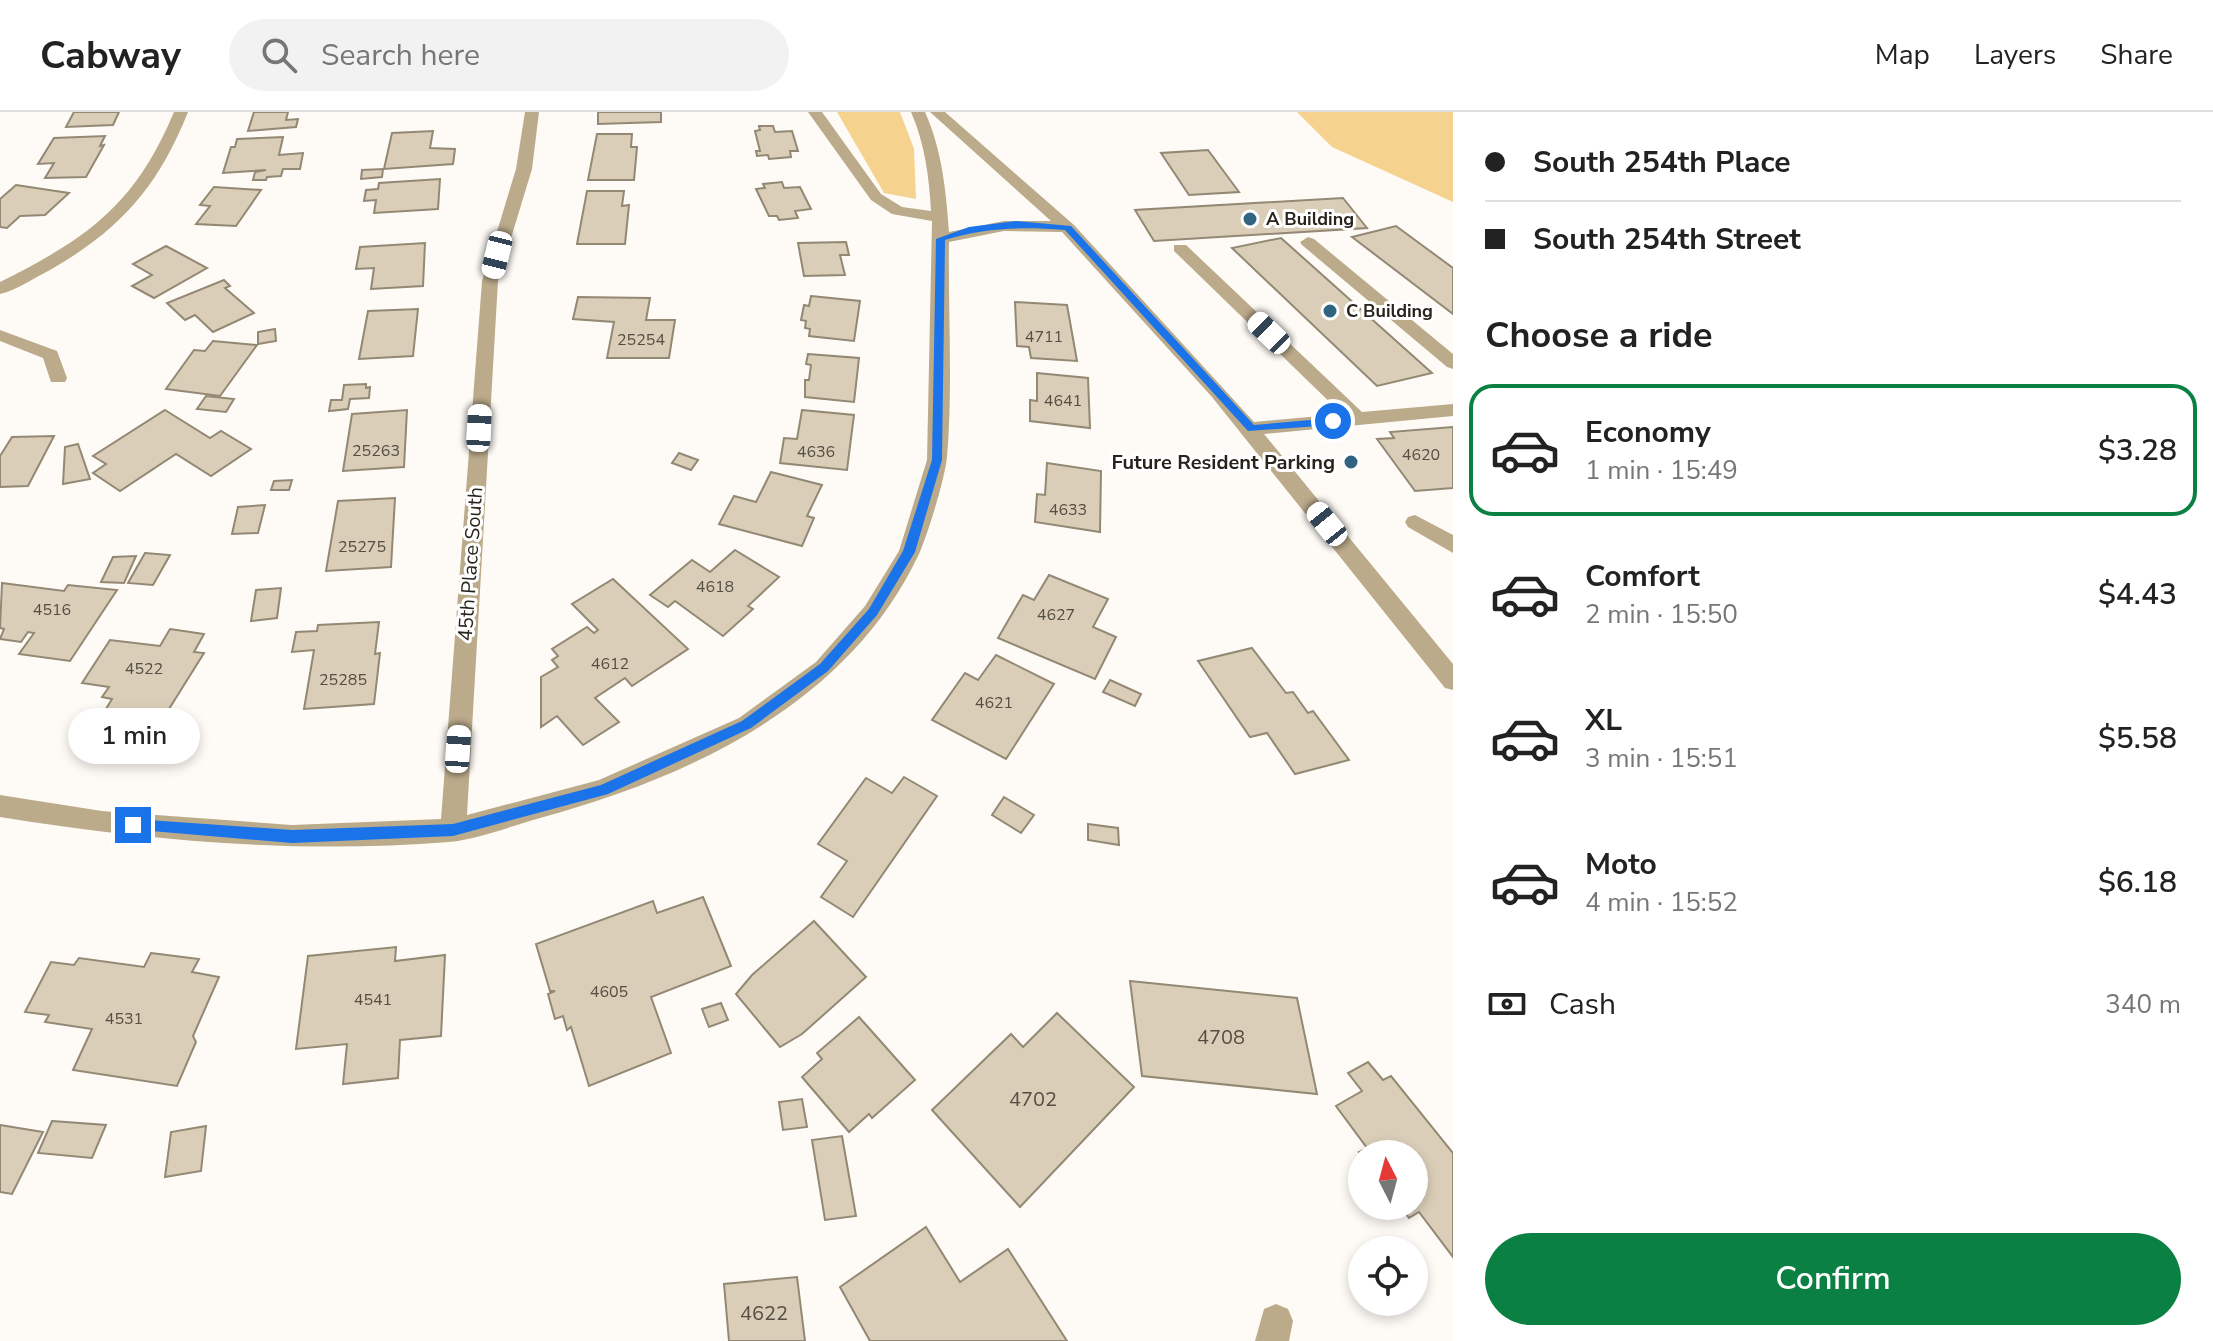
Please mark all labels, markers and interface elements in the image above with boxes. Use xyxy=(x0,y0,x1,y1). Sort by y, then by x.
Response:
search box xyxy=(229,19,789,91)
text: Cabway xyxy=(40,30,181,81)
icon: search xyxy=(257,33,301,77)
text: Search here xyxy=(321,35,480,76)
text: Map xyxy=(1875,36,1930,74)
text: Layers xyxy=(1974,36,2056,74)
text: Share xyxy=(2100,36,2173,74)
text: South 254th Place xyxy=(1533,142,1791,183)
place label: A Building xyxy=(1266,207,1354,231)
marker: A Building xyxy=(1241,210,1259,228)
text: South 254th Street xyxy=(1533,219,1801,260)
car xyxy=(480,229,514,281)
place label: C Building xyxy=(1346,299,1433,323)
marker: C Building xyxy=(1321,302,1339,320)
car xyxy=(1243,308,1295,358)
text: Choose a ride xyxy=(1485,311,1713,360)
house number: 4711 xyxy=(1025,326,1063,348)
house number: 25254 xyxy=(617,329,665,351)
house number: 4641 xyxy=(1044,390,1082,412)
car xyxy=(466,403,492,453)
route start xyxy=(1315,403,1351,439)
text: Economy xyxy=(1585,412,1711,453)
icon: car xyxy=(1489,414,1561,486)
text: $3.28 xyxy=(2098,430,2177,471)
house number: 25263 xyxy=(352,440,400,462)
house number: 4636 xyxy=(797,441,835,463)
house number: 4620 xyxy=(1402,444,1440,466)
place label: Future Resident Parking xyxy=(1112,449,1335,476)
marker: Future Resident Parking xyxy=(1342,453,1360,471)
text: 1 min · 15:49 xyxy=(1585,453,1738,488)
street label: 45th Place South xyxy=(452,486,489,642)
car xyxy=(1303,498,1351,550)
house number: 4633 xyxy=(1049,499,1087,521)
house number: 25275 xyxy=(338,536,386,558)
text: Comfort xyxy=(1585,556,1700,597)
icon: car xyxy=(1489,558,1561,630)
text: $4.43 xyxy=(2098,574,2177,615)
house number: 4618 xyxy=(696,576,734,598)
text: 2 min · 15:50 xyxy=(1585,597,1738,632)
house number: 4516 xyxy=(33,599,71,621)
house number: 4627 xyxy=(1037,604,1075,626)
house number: 4612 xyxy=(591,653,629,675)
house number: 4522 xyxy=(125,658,163,680)
house number: 25285 xyxy=(319,669,367,691)
house number: 4621 xyxy=(975,692,1013,714)
text: XL xyxy=(1585,700,1622,741)
icon: car xyxy=(1489,702,1561,774)
callout: 1 min xyxy=(67,709,199,765)
text: 1 min xyxy=(101,718,167,753)
text: $5.58 xyxy=(2098,718,2177,759)
car xyxy=(444,724,472,774)
text: 3 min · 15:51 xyxy=(1585,741,1738,776)
route end xyxy=(115,807,151,843)
text: Moto xyxy=(1585,844,1657,885)
icon: car xyxy=(1489,846,1561,918)
text: $6.18 xyxy=(2098,862,2177,903)
text: 4 min · 15:52 xyxy=(1585,885,1738,920)
house number: 4605 xyxy=(590,981,628,1003)
icon: cash xyxy=(1485,982,1529,1026)
text: Cash xyxy=(1549,984,1616,1025)
text: 340 m xyxy=(2105,987,2181,1022)
house number: 4541 xyxy=(354,989,392,1011)
house number: 4531 xyxy=(105,1008,143,1030)
house number: 4708 xyxy=(1197,1024,1245,1051)
house number: 4702 xyxy=(1009,1086,1057,1113)
north arrow xyxy=(1348,1140,1428,1220)
map controls xyxy=(1348,1140,1428,1316)
button: Confirm xyxy=(1485,1233,2181,1325)
button: locate xyxy=(1348,1236,1428,1316)
house number: 4622 xyxy=(740,1300,788,1327)

